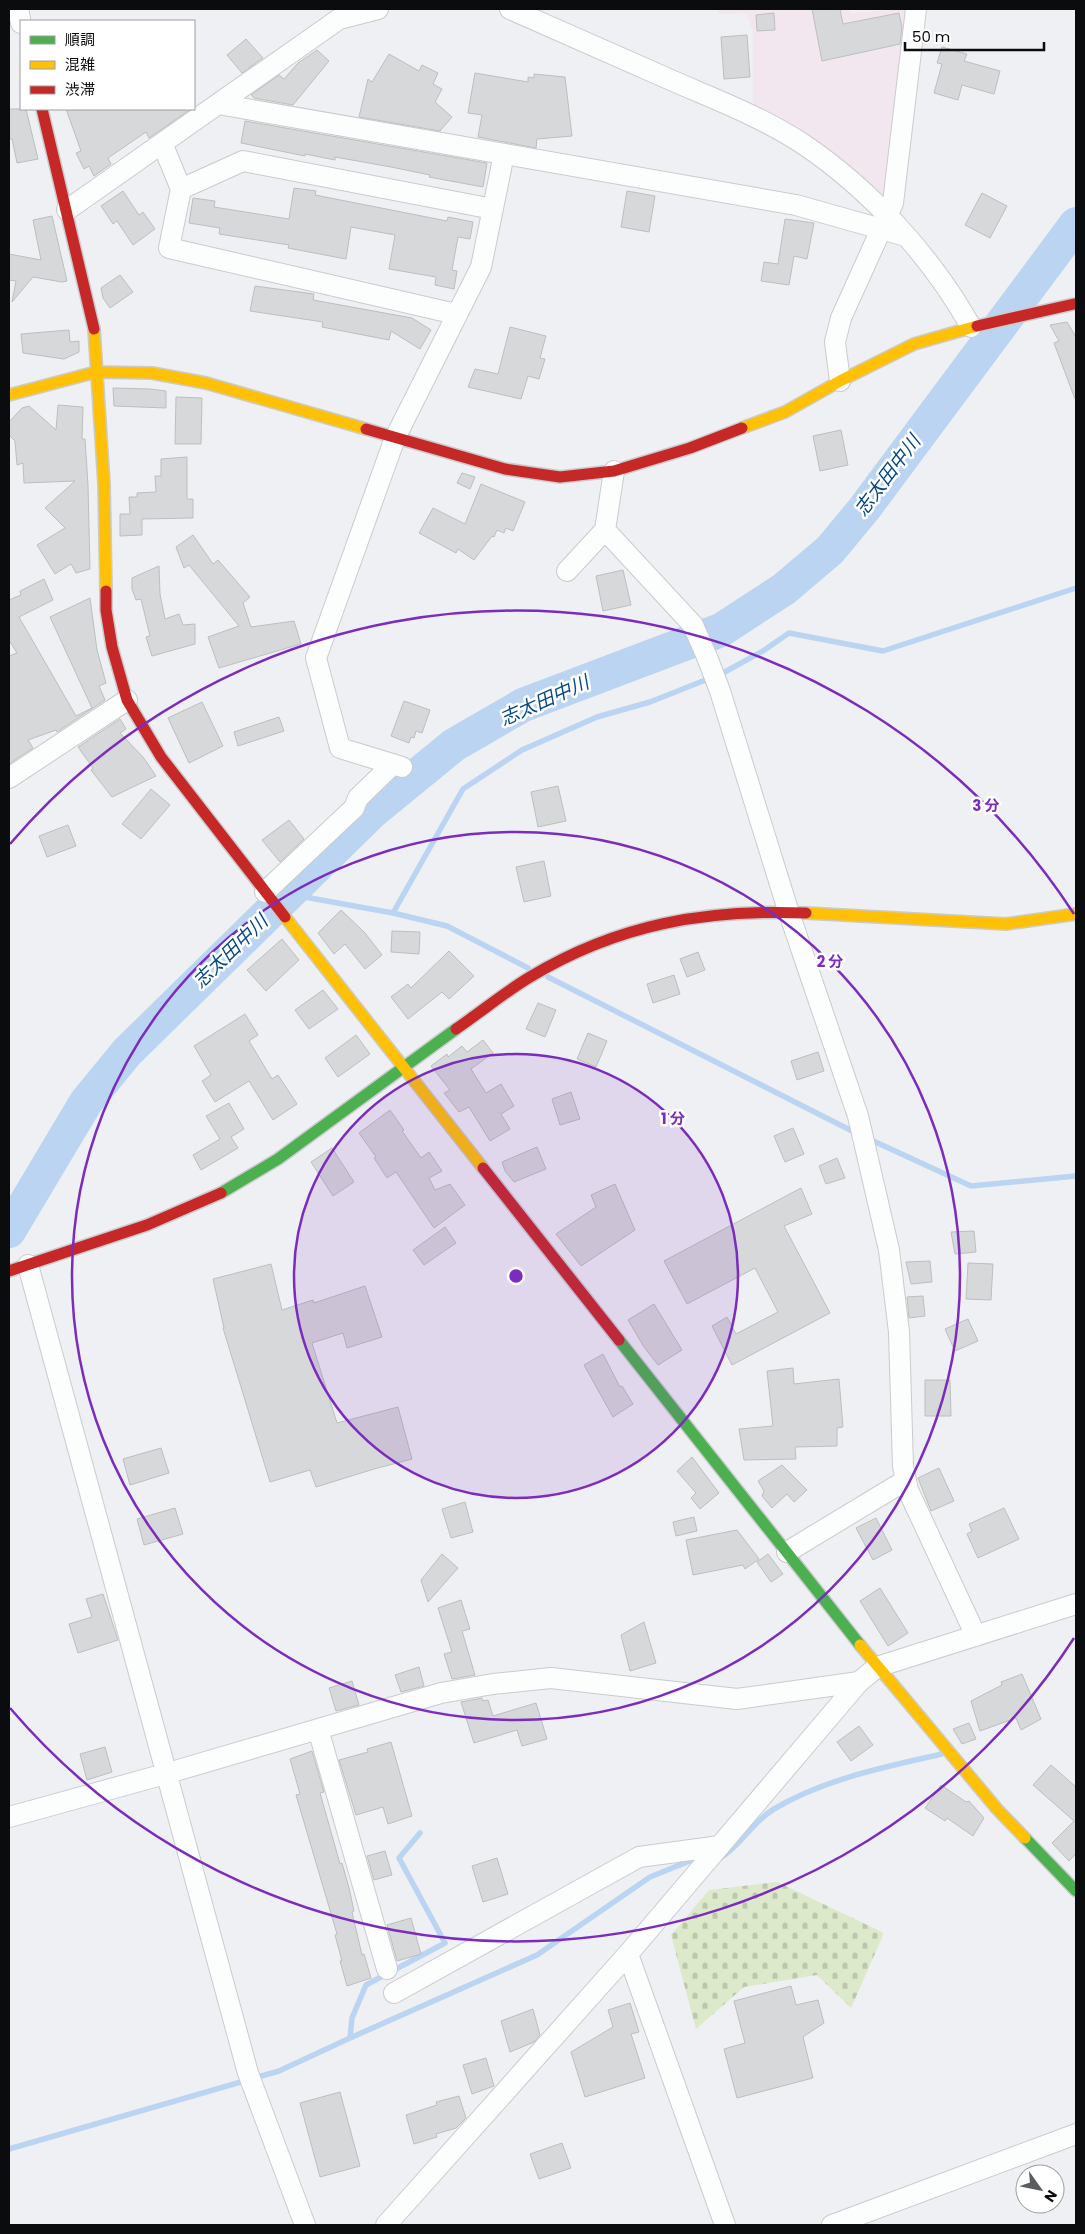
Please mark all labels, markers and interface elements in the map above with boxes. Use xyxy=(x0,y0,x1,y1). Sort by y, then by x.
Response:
legend xyxy=(20,20,195,110)
scale bar xyxy=(905,20,1044,52)
text: 50 m xyxy=(912,26,950,47)
text: 順調 xyxy=(65,29,95,50)
text: 混雑 xyxy=(65,54,95,75)
text: 渋滞 xyxy=(65,79,95,100)
water label: 志太田中川 xyxy=(848,428,928,521)
water label: 志太田中川 xyxy=(495,668,595,732)
text: 3 分 xyxy=(972,795,1000,816)
water label: 志太田中川 xyxy=(187,907,275,994)
text: 2 分 xyxy=(817,951,843,972)
text: 1 分 xyxy=(661,1108,685,1129)
centre of rings xyxy=(507,1267,525,1285)
north arrow xyxy=(1015,2164,1065,2214)
text: N xyxy=(1040,2186,1062,2206)

